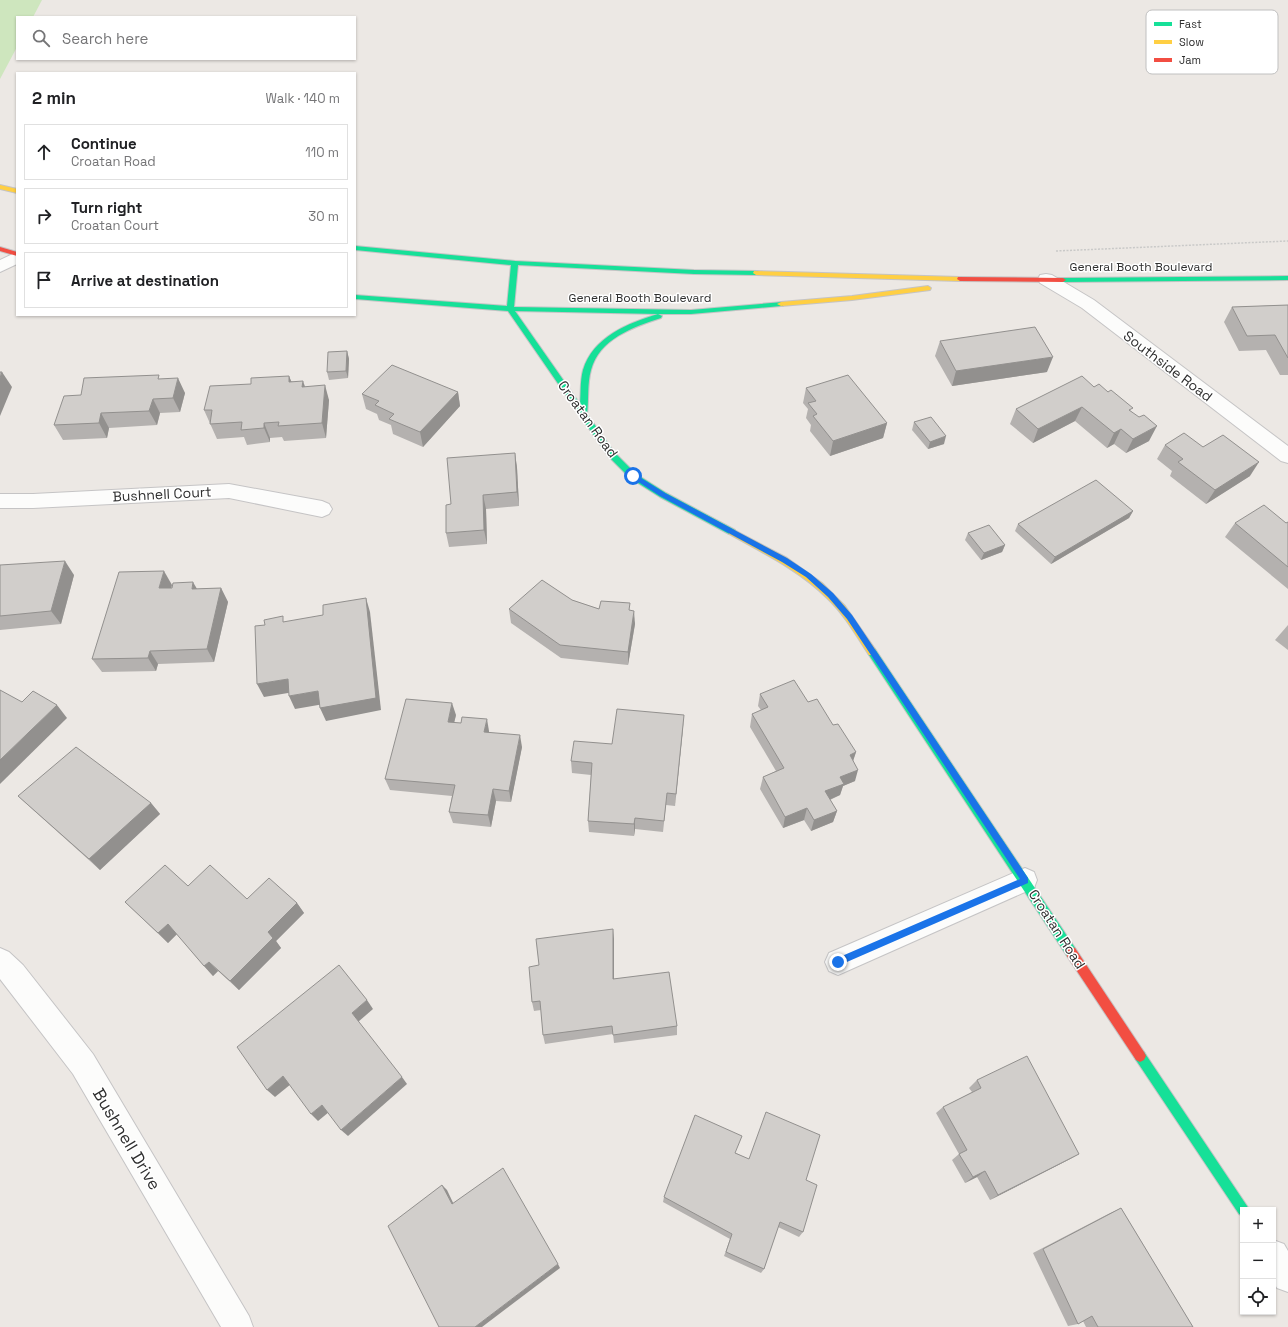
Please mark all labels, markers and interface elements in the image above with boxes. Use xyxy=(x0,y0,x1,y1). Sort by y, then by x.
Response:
legend xyxy=(1146,10,1278,74)
search box xyxy=(16,16,356,60)
text: Fast xyxy=(1179,17,1202,31)
icon: search xyxy=(30,27,52,49)
text: Search here xyxy=(62,29,148,48)
text: Slow xyxy=(1179,35,1204,49)
text: Jam xyxy=(1179,53,1201,67)
text: 2 min xyxy=(32,87,76,109)
text: Walk · 140 m xyxy=(266,90,340,107)
text: Continue xyxy=(71,134,137,153)
icon: ahead xyxy=(33,141,55,163)
text: 110 m xyxy=(305,144,339,161)
text: Croatan Road xyxy=(71,153,156,170)
text: Turn right xyxy=(71,198,142,217)
icon: right xyxy=(33,205,55,227)
text: 30 m xyxy=(308,208,339,225)
text: Croatan Court xyxy=(71,217,159,234)
street label: General Booth Boulevard xyxy=(1070,259,1212,275)
icon: arrive xyxy=(33,269,55,291)
text: Arrive at destination xyxy=(71,271,219,290)
street label: General Booth Boulevard xyxy=(569,290,711,306)
street label: Southside Road xyxy=(1120,327,1216,405)
street label: Croatan Road xyxy=(554,377,622,461)
route start xyxy=(624,467,642,485)
street label: Bushnell Court xyxy=(112,482,212,506)
street label: Croatan Road xyxy=(1025,886,1089,972)
route end xyxy=(829,953,847,971)
street label: Bushnell Drive xyxy=(88,1084,166,1194)
map controls xyxy=(1240,1207,1276,1315)
button: + xyxy=(1240,1207,1276,1243)
button: − xyxy=(1240,1243,1276,1279)
button: locate xyxy=(1240,1279,1276,1315)

